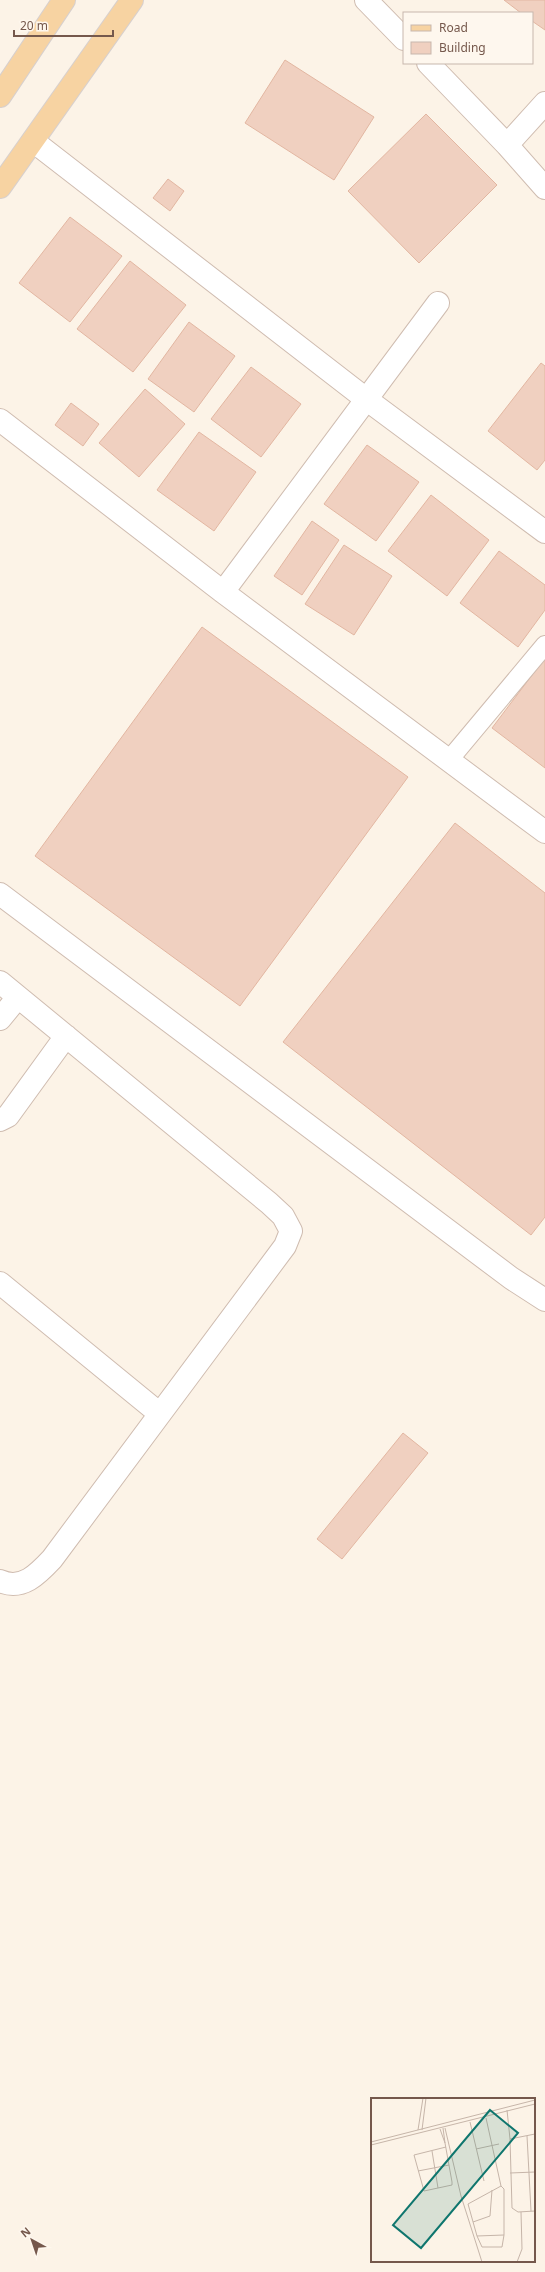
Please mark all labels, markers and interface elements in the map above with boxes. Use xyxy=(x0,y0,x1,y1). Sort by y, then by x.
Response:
scale bar xyxy=(14,12,113,38)
legend xyxy=(403,12,533,64)
text: 20 m xyxy=(20,17,48,34)
text: Road xyxy=(439,19,468,36)
text: Building xyxy=(439,39,486,56)
inset map xyxy=(371,2098,535,2262)
north arrow xyxy=(12,2220,52,2260)
text: N xyxy=(17,2223,34,2241)

